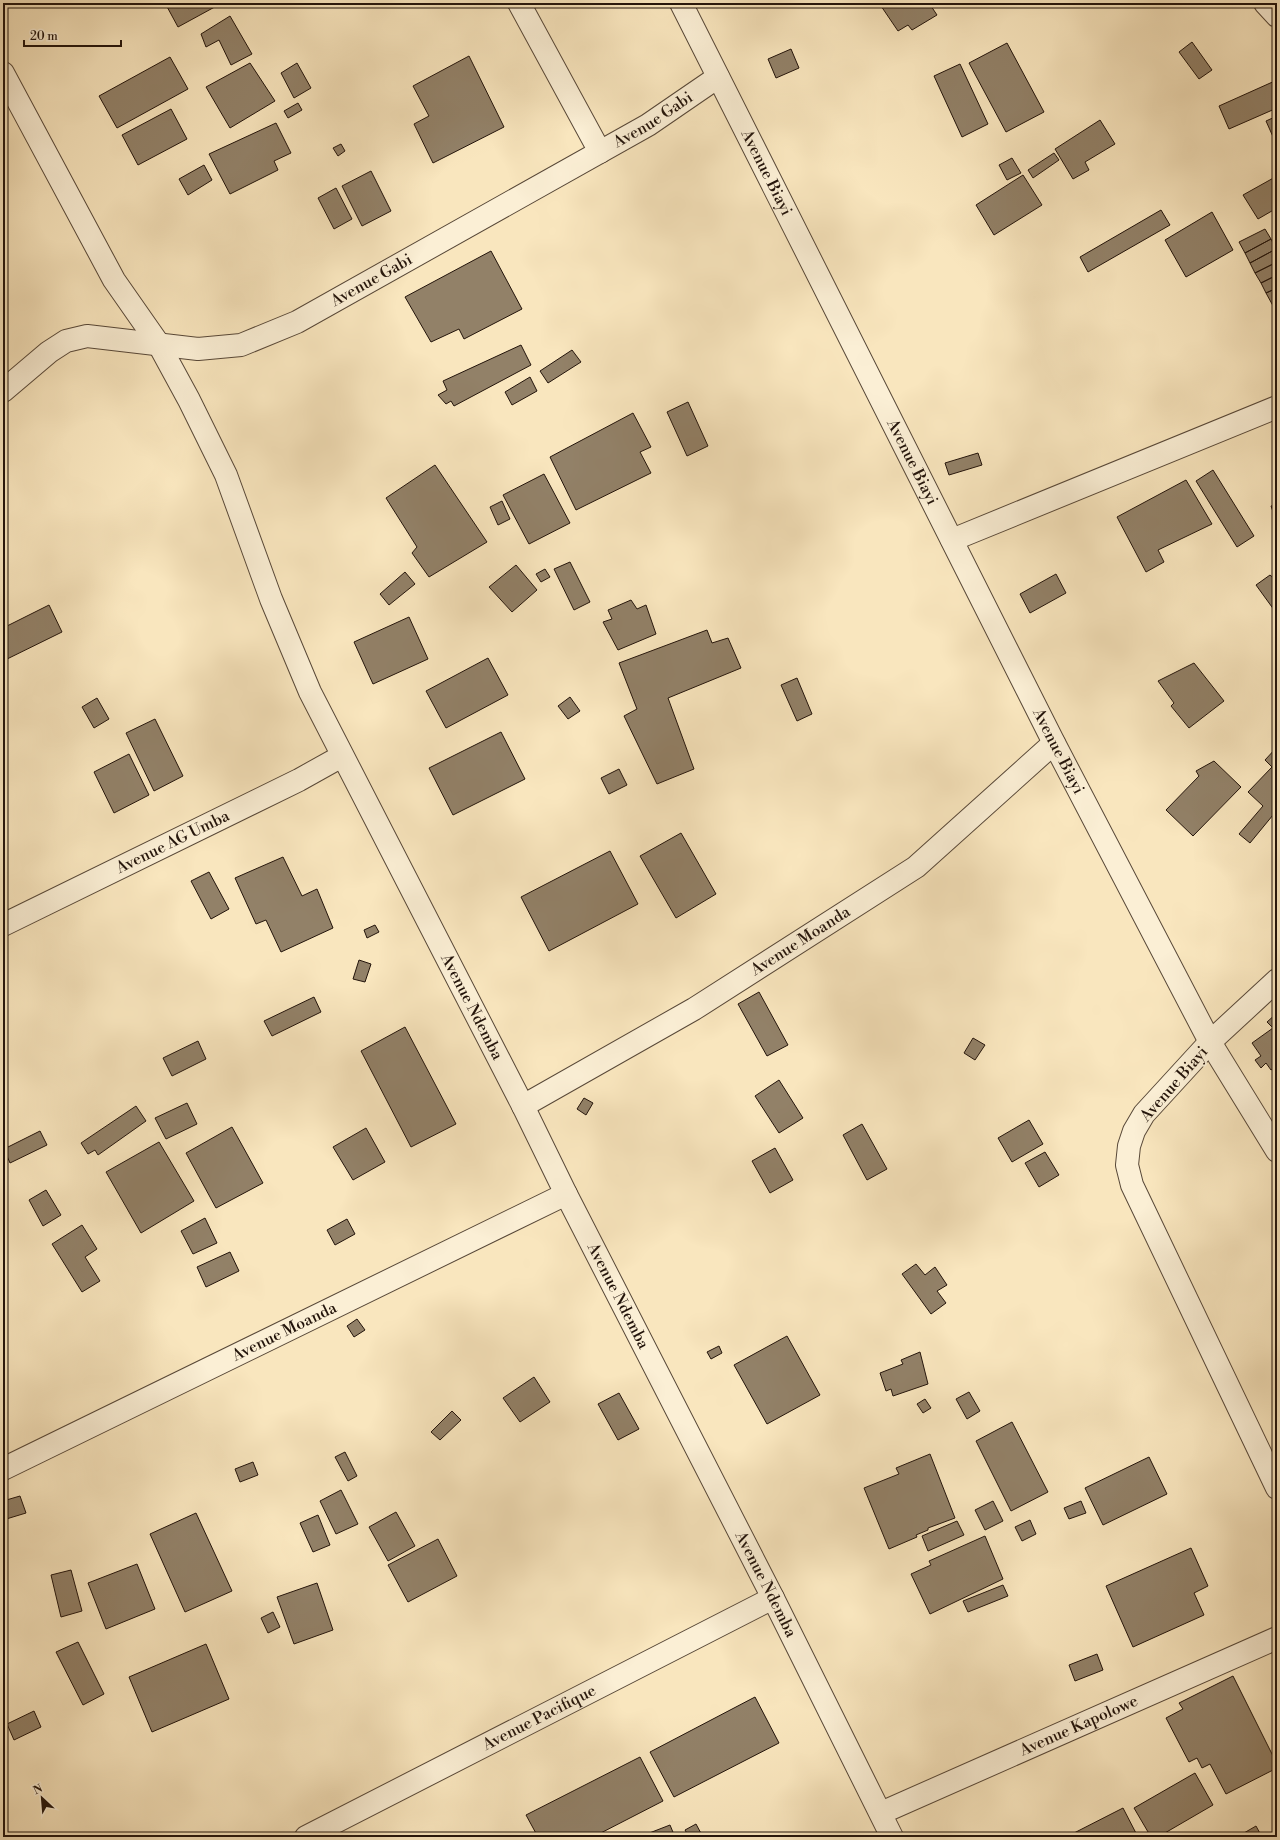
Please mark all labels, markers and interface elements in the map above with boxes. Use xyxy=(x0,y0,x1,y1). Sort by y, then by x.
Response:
scale bar xyxy=(24,22,121,48)
text: 20 m xyxy=(30,29,58,44)
street label: Avenue Gabi xyxy=(609,87,697,153)
street label: Avenue Biayi xyxy=(736,125,797,219)
street label: Avenue Gabi xyxy=(326,249,416,312)
street label: Avenue Biayi xyxy=(882,415,942,508)
street label: Avenue Biayi xyxy=(1028,704,1089,797)
street label: Avenue AG Umba xyxy=(112,805,234,879)
street label: Avenue Moanda xyxy=(746,901,855,981)
street label: Avenue Ndemba xyxy=(436,950,508,1064)
street label: Avenue Biayi xyxy=(1135,1042,1212,1127)
street label: Avenue Ndemba xyxy=(582,1239,654,1353)
street label: Avenue Moanda xyxy=(228,1297,341,1366)
street label: Avenue Ndemba xyxy=(730,1527,801,1642)
street label: Avenue Pacifique xyxy=(478,1680,599,1755)
street label: Avenue Kapolowe xyxy=(1015,1691,1141,1761)
north arrow xyxy=(22,1778,62,1818)
text: N xyxy=(31,1782,45,1798)

